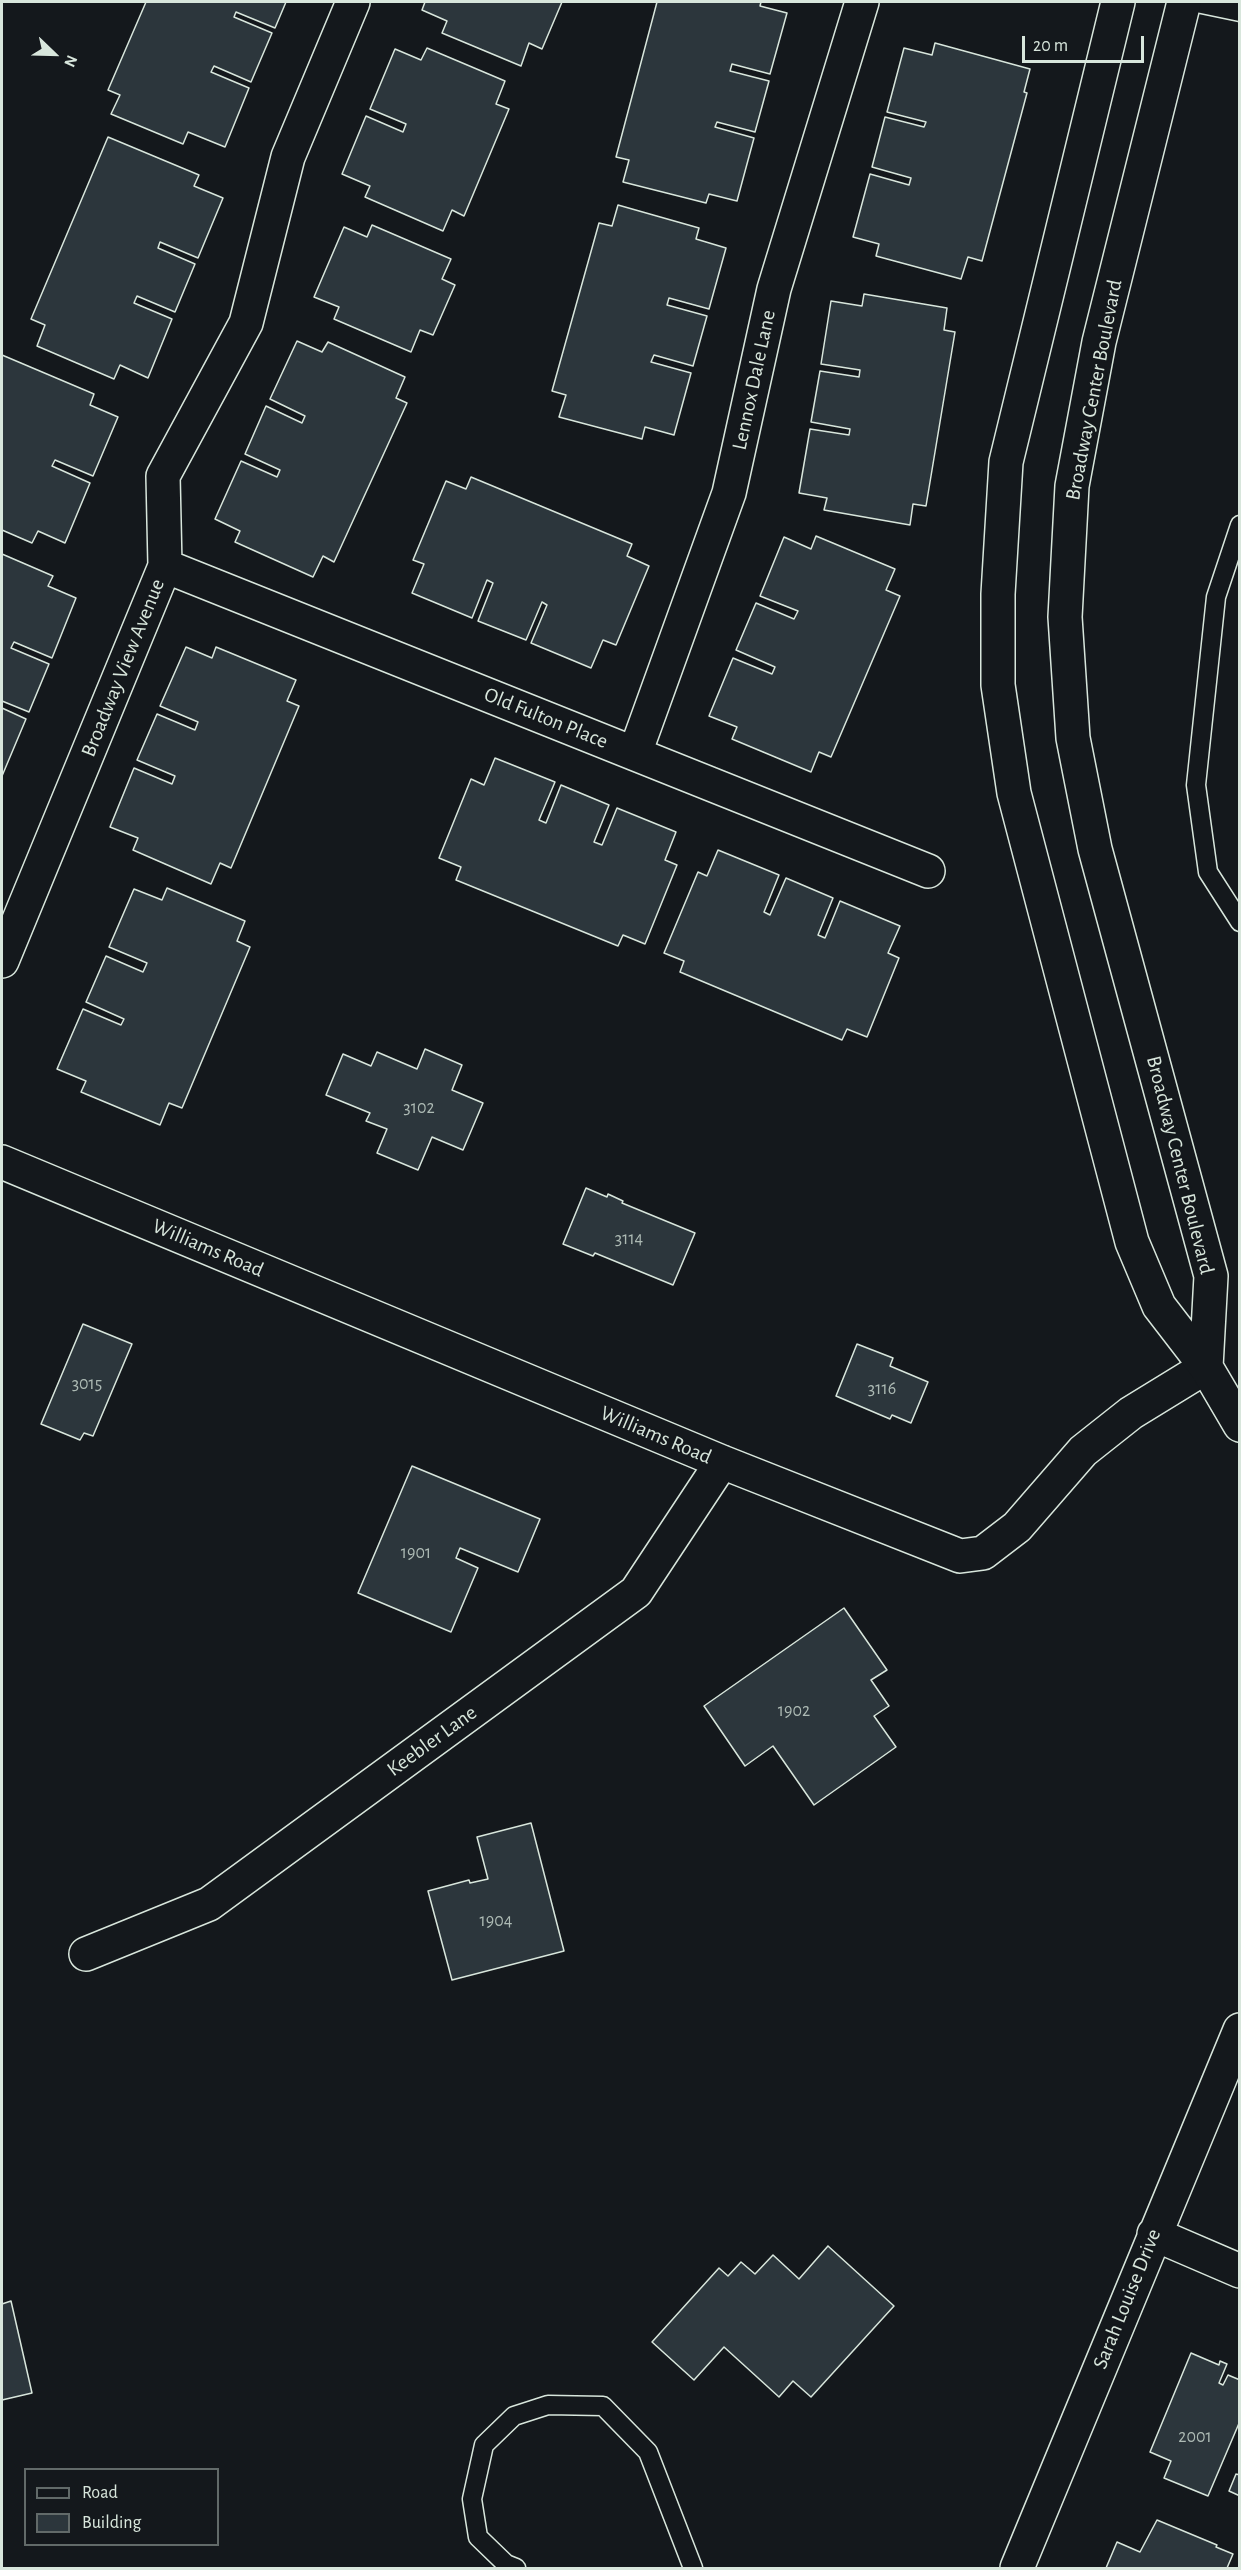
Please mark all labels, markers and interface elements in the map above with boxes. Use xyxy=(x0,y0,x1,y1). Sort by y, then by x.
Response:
north arrow xyxy=(24,24,84,84)
scale bar xyxy=(1025,24,1146,62)
text: 20 m xyxy=(1033,37,1068,55)
text: N xyxy=(61,53,80,69)
street label: Broadway Center Boulevard xyxy=(1060,277,1128,503)
street label: Lennox Dale Lane xyxy=(727,308,781,452)
street label: Broadway View Avenue xyxy=(76,575,170,761)
street label: Old Fulton Place xyxy=(480,682,612,754)
street label: Broadway Center Boulevard xyxy=(1141,1053,1219,1277)
house number: 3102 xyxy=(403,1097,435,1119)
street label: Williams Road xyxy=(148,1213,268,1283)
house number: 3114 xyxy=(615,1228,643,1250)
house number: 3015 xyxy=(72,1373,102,1395)
house number: 3116 xyxy=(868,1378,896,1400)
street label: Williams Road xyxy=(596,1400,716,1470)
house number: 1901 xyxy=(401,1542,431,1564)
street label: Keebler Lane xyxy=(382,1700,482,1782)
house number: 1902 xyxy=(778,1700,810,1722)
house number: 1904 xyxy=(480,1910,512,1932)
street label: Sarah Louise Drive xyxy=(1087,2225,1167,2373)
house number: 2001 xyxy=(1178,2426,1212,2448)
legend xyxy=(24,2468,219,2546)
text: Road xyxy=(82,2484,118,2502)
text: Building xyxy=(82,2514,141,2532)

